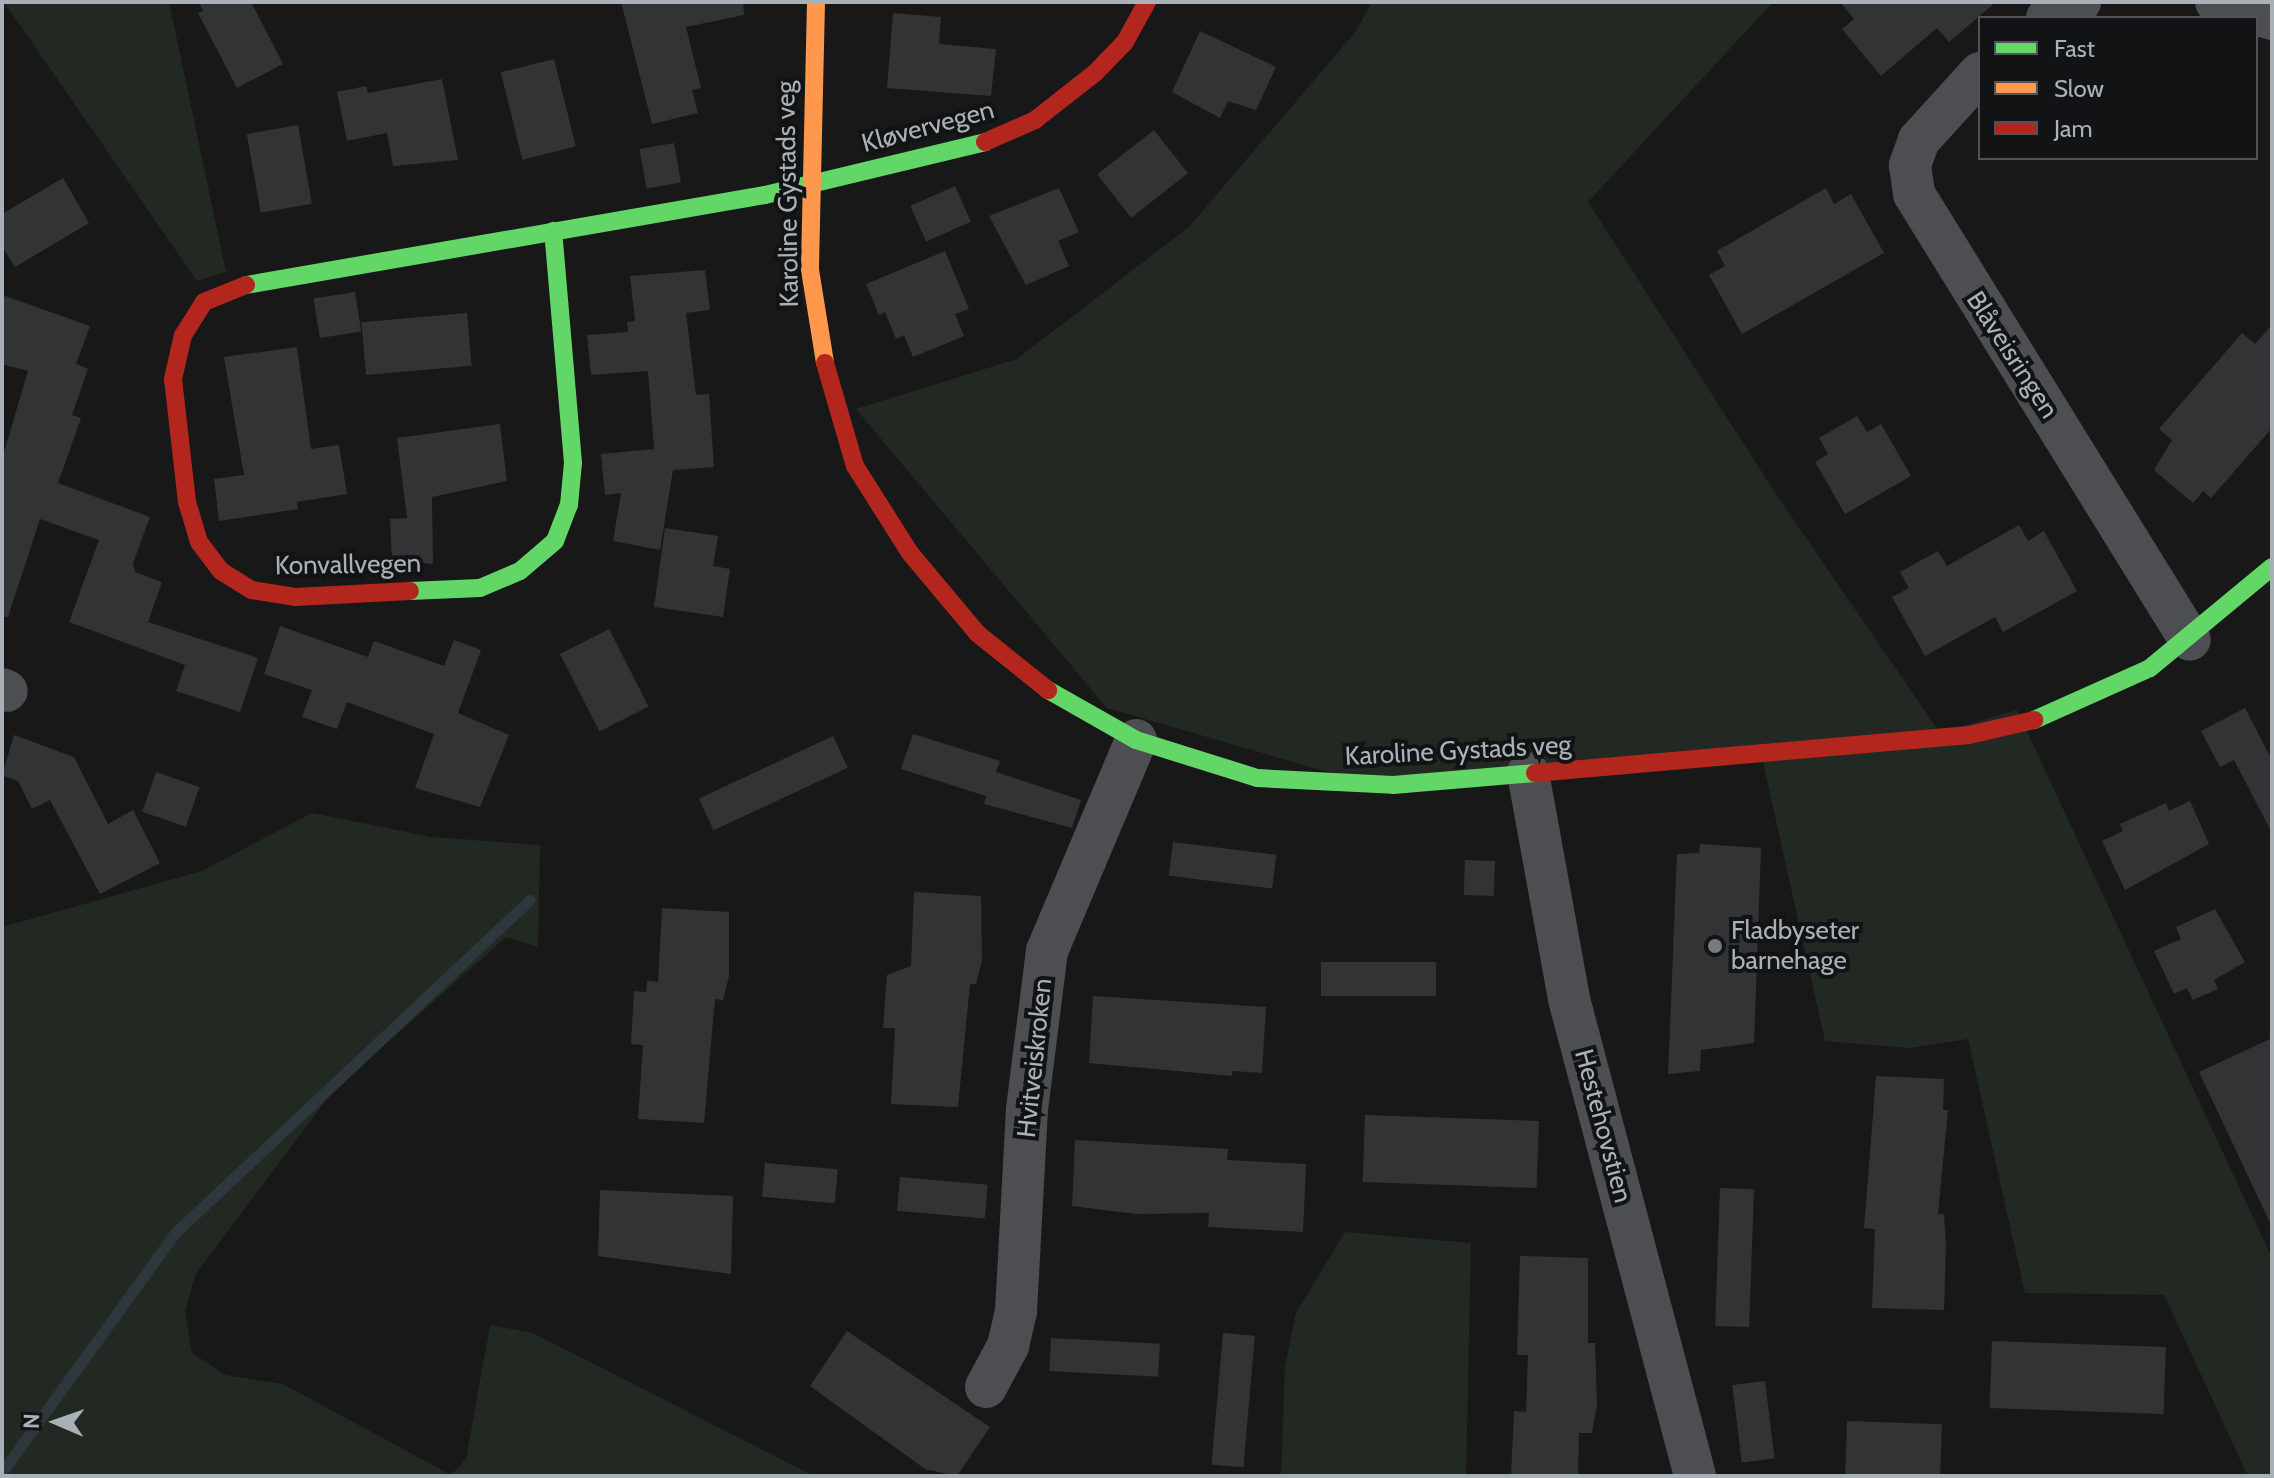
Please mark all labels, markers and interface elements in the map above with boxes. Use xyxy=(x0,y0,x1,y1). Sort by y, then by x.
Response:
legend xyxy=(1978,16,2258,160)
text: Fast xyxy=(2054,34,2095,63)
text: Slow xyxy=(2054,74,2104,103)
street label: Karoline Gystads veg xyxy=(770,80,806,308)
street label: Kløvervegen xyxy=(859,94,997,160)
text: Jam xyxy=(2054,114,2092,143)
street label: Blåveisringen xyxy=(1960,286,2064,424)
street label: Konvallvegen xyxy=(275,548,421,582)
street label: Karoline Gystads veg xyxy=(1344,729,1572,773)
place label: Fladbyseter barnehage xyxy=(1731,915,1859,976)
marker: Fladbyseter barnehage xyxy=(1706,937,1724,955)
street label: Hvitveiskroken xyxy=(1011,977,1059,1139)
street label: Hestehovstien xyxy=(1568,1046,1638,1206)
north arrow xyxy=(16,1382,96,1462)
text: N xyxy=(18,1413,45,1429)

